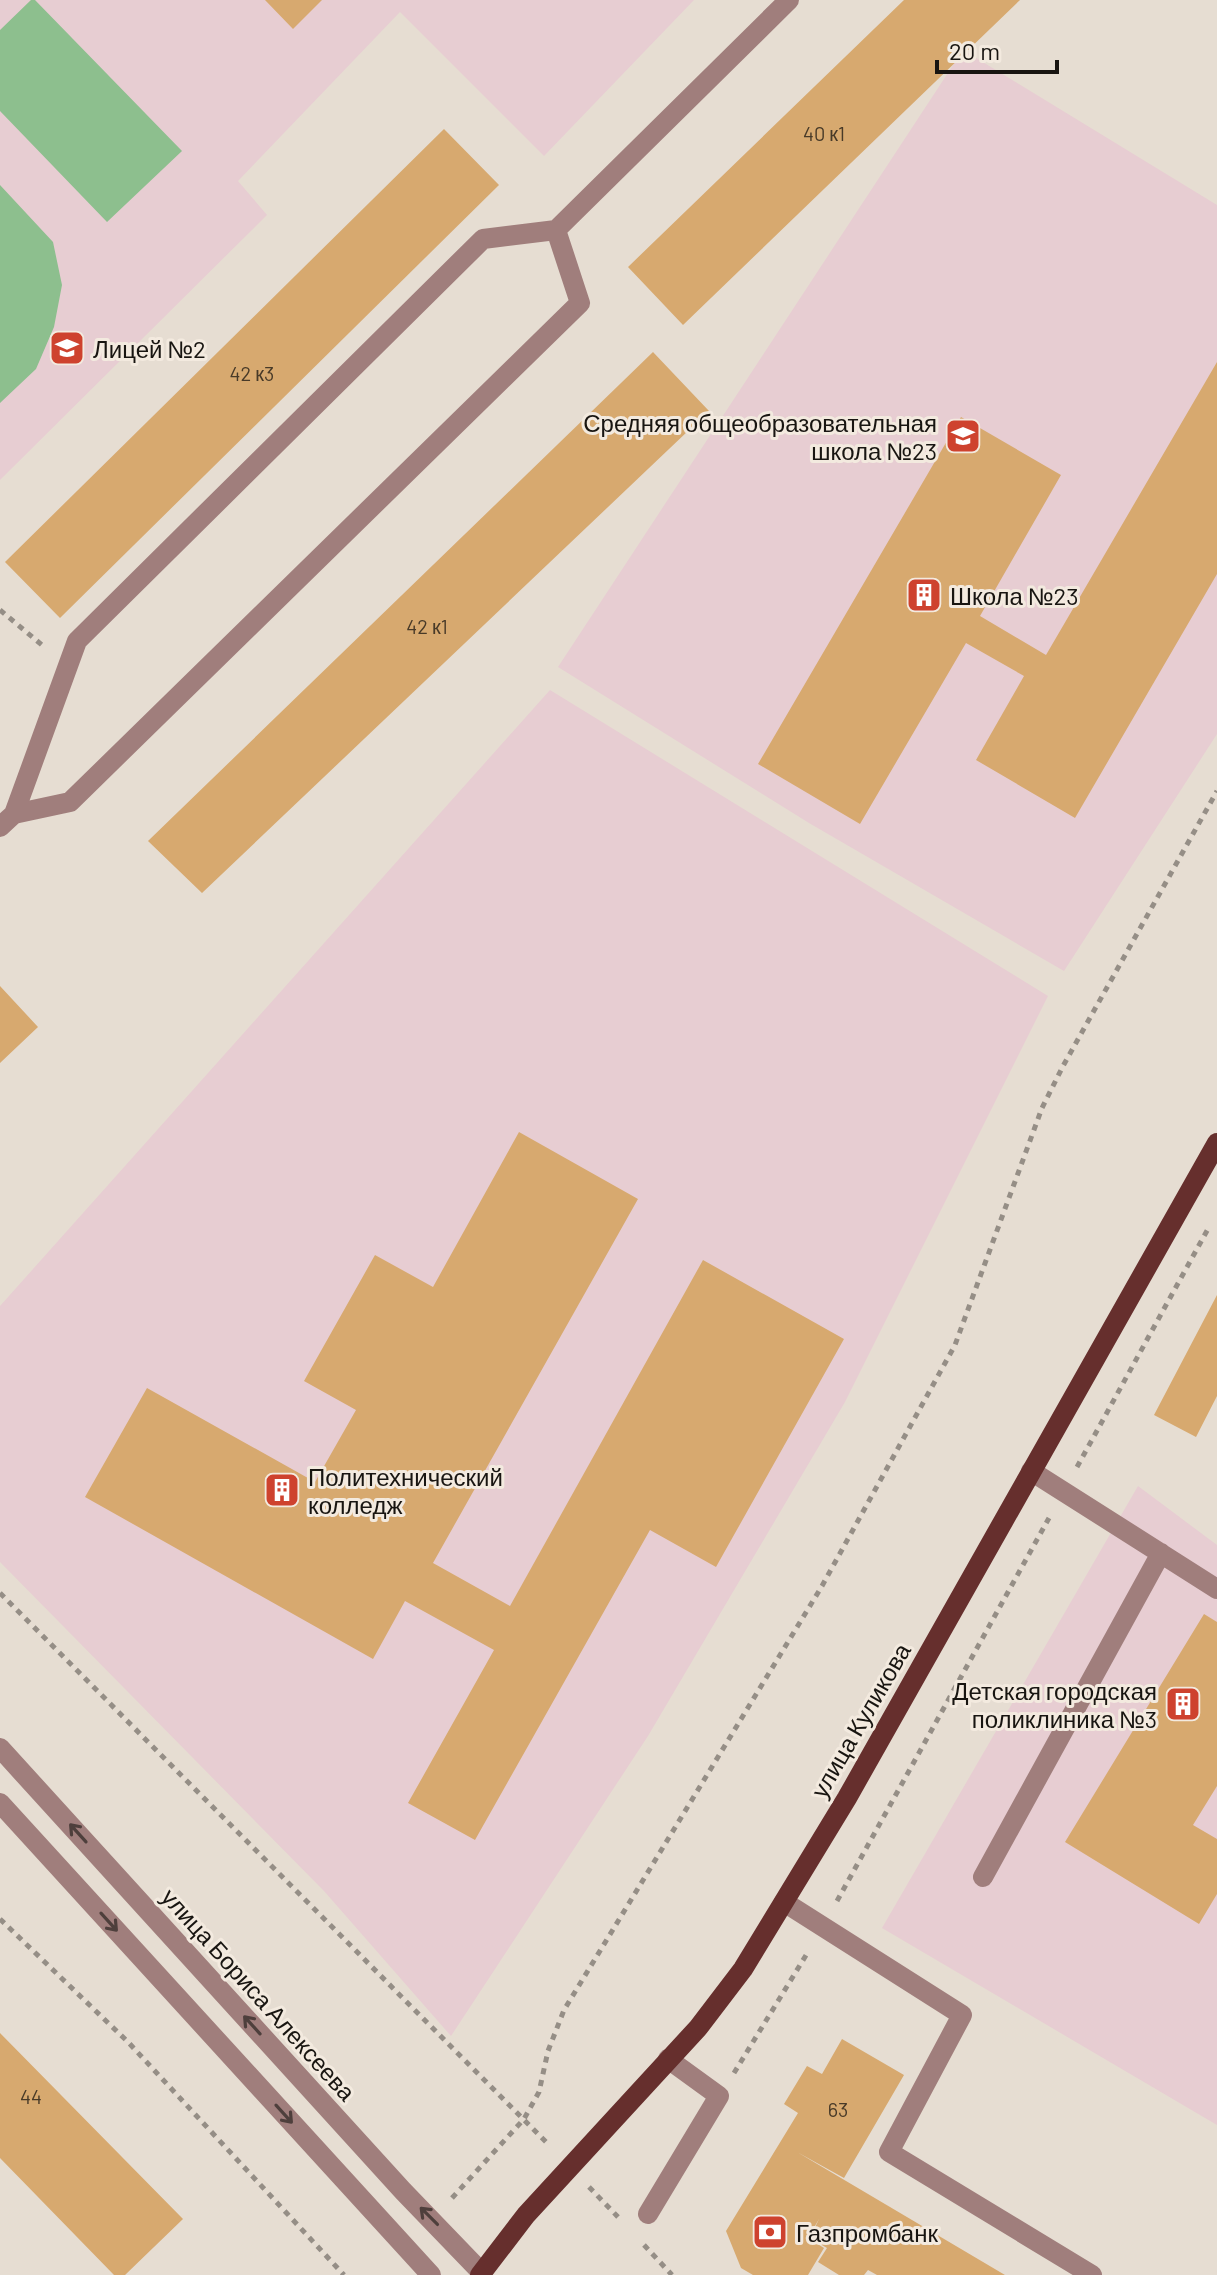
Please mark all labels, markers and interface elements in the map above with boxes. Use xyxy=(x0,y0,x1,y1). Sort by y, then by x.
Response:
scale bar xyxy=(937,24,1057,74)
text: 20 m xyxy=(949,36,1000,65)
house number: 40 к1 xyxy=(803,121,845,145)
school or university icon: Лицей №2 xyxy=(48,329,86,367)
place label: Лицей №2 xyxy=(93,334,206,363)
house number: 42 к3 xyxy=(230,361,274,385)
place label: Средняя общеобразовательная школа №23 xyxy=(583,408,937,465)
school or university icon: Средняя общеобразовательная школа №23 xyxy=(944,417,982,455)
building icon: Школа №23 xyxy=(905,576,943,614)
place label: Школа №23 xyxy=(950,581,1079,610)
house number: 42 к1 xyxy=(406,614,448,638)
place label: Политехнический колледж xyxy=(308,1462,503,1519)
building icon: Политехнический колледж xyxy=(263,1471,301,1509)
street label: улица Куликова xyxy=(804,1637,916,1802)
place label: Детская городская поликлиника №3 xyxy=(952,1676,1157,1733)
building icon: Детская городская поликлиника №3 xyxy=(1164,1685,1202,1723)
one-way arrow xyxy=(68,1823,87,1843)
street label: улица Бориса Алексеева xyxy=(156,1882,362,2107)
one-way arrow xyxy=(100,1912,119,1932)
one-way arrow xyxy=(244,2016,262,2036)
house number: 44 xyxy=(20,2084,42,2108)
house number: 63 xyxy=(828,2097,848,2121)
one-way arrow xyxy=(275,2104,293,2124)
one-way arrow xyxy=(420,2207,439,2226)
bank icon: Газпромбанк xyxy=(751,2213,789,2251)
place label: Газпромбанк xyxy=(796,2218,938,2247)

